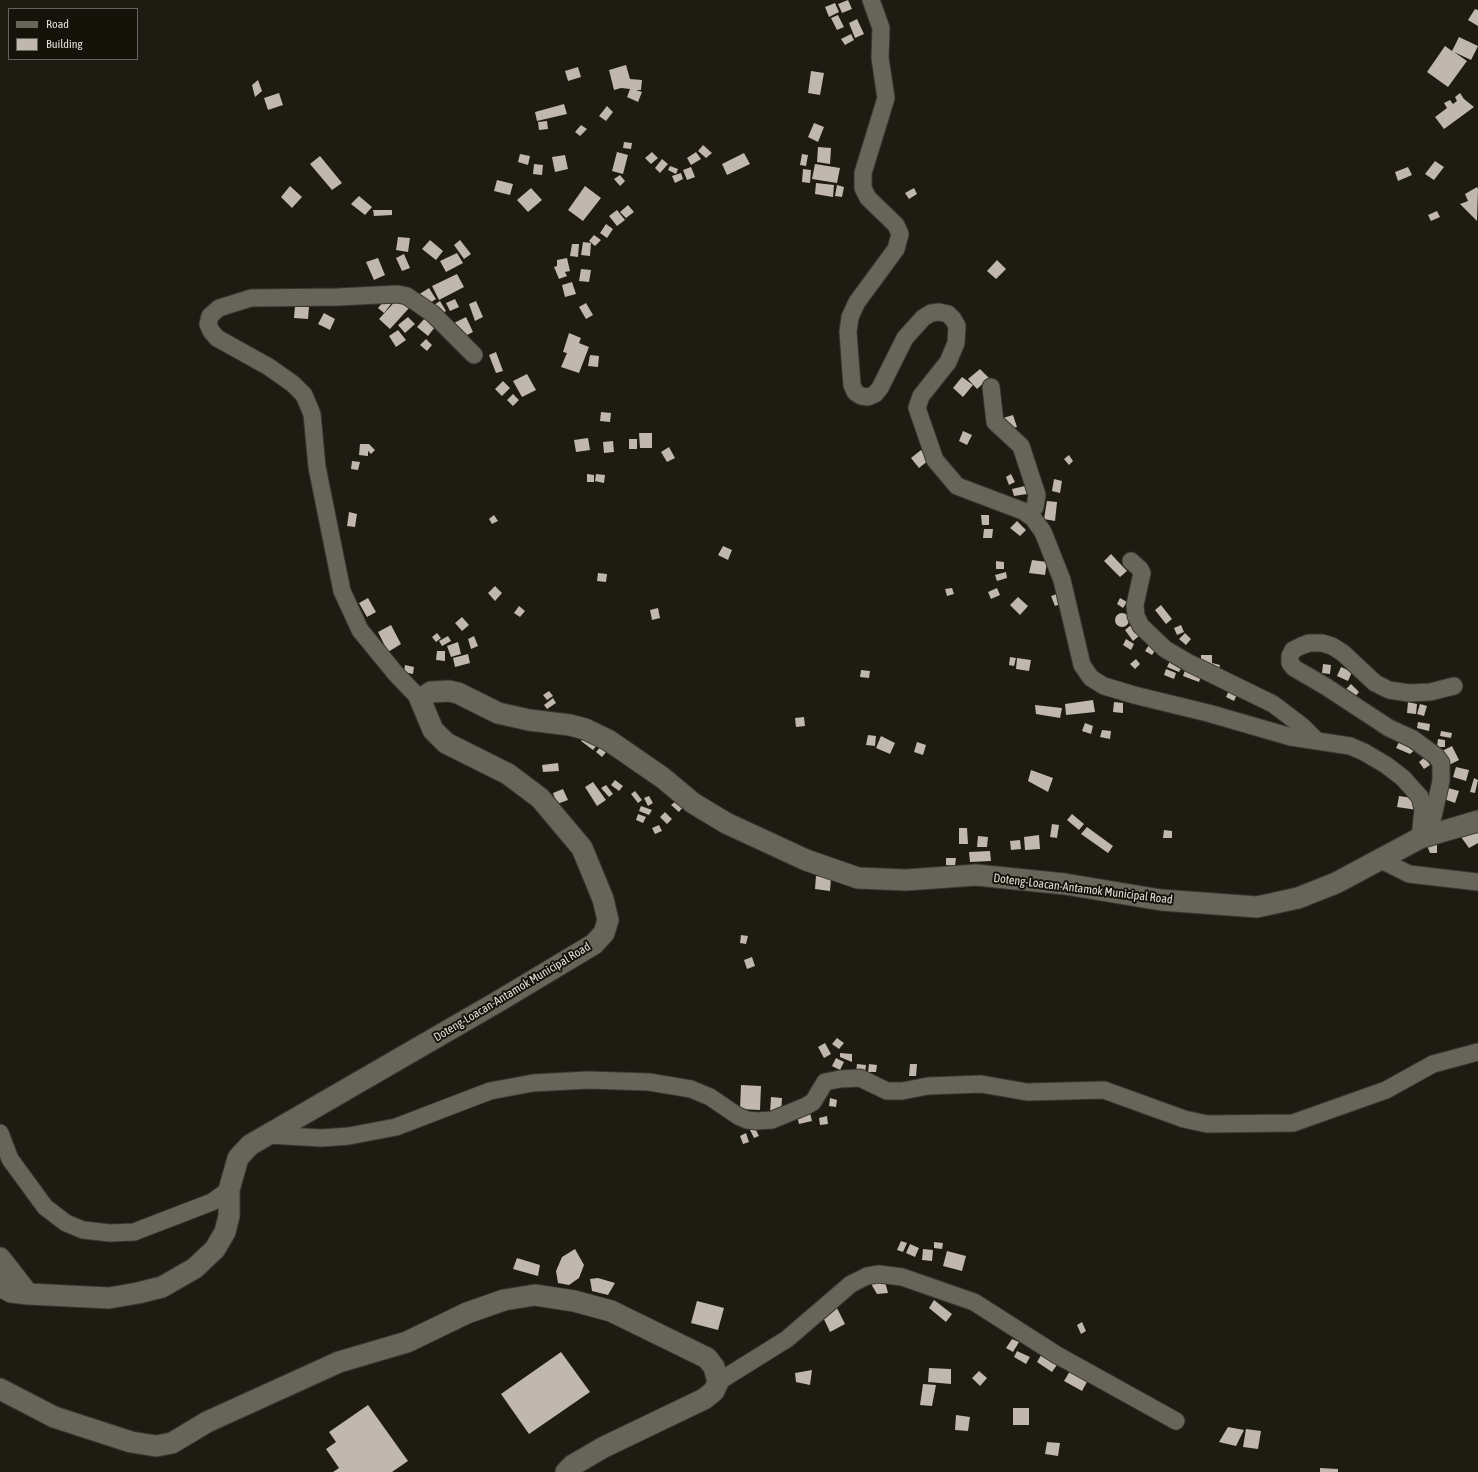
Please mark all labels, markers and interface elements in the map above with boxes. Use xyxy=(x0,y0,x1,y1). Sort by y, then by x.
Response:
legend xyxy=(8,8,138,60)
text: Road xyxy=(46,17,69,31)
text: Building xyxy=(46,37,83,51)
street label: Doteng-Loacan-Antamok Municipal Road xyxy=(993,871,1173,907)
street label: Doteng-Loacan-Antamok Municipal Road xyxy=(431,939,593,1045)

